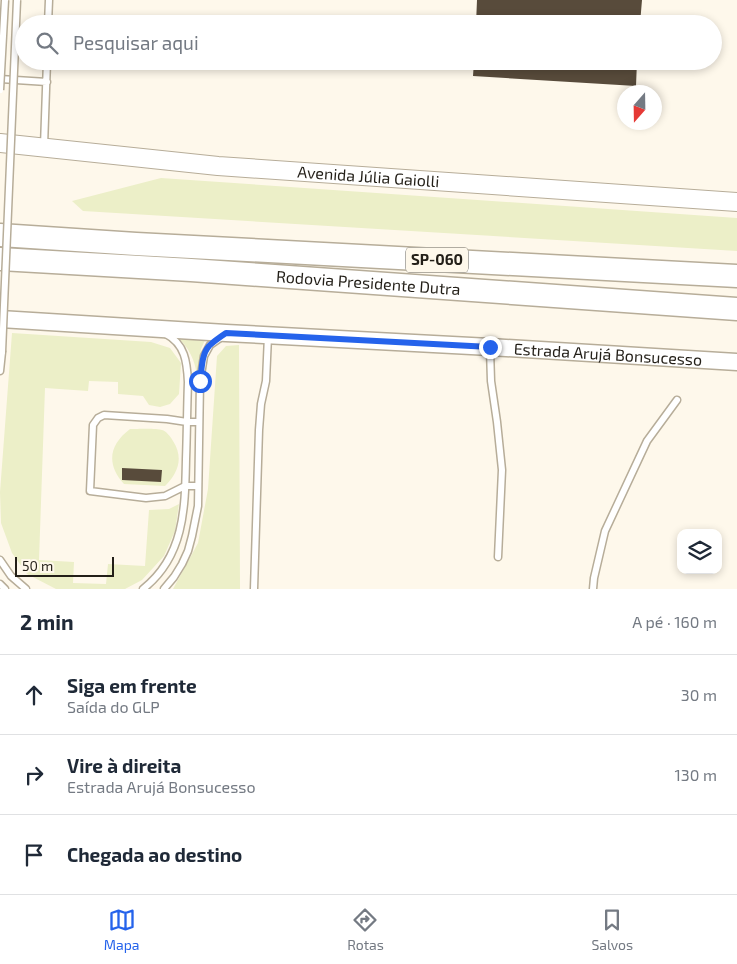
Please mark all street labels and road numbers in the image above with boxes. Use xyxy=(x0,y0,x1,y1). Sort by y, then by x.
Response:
street label: Avenida Júlia Gaiolli xyxy=(297,162,440,190)
road number: SP-060 xyxy=(406,248,468,272)
street label: Rodovia Presidente Dutra xyxy=(275,266,461,298)
street label: Estrada Arujá Bonsucesso xyxy=(513,338,703,369)

